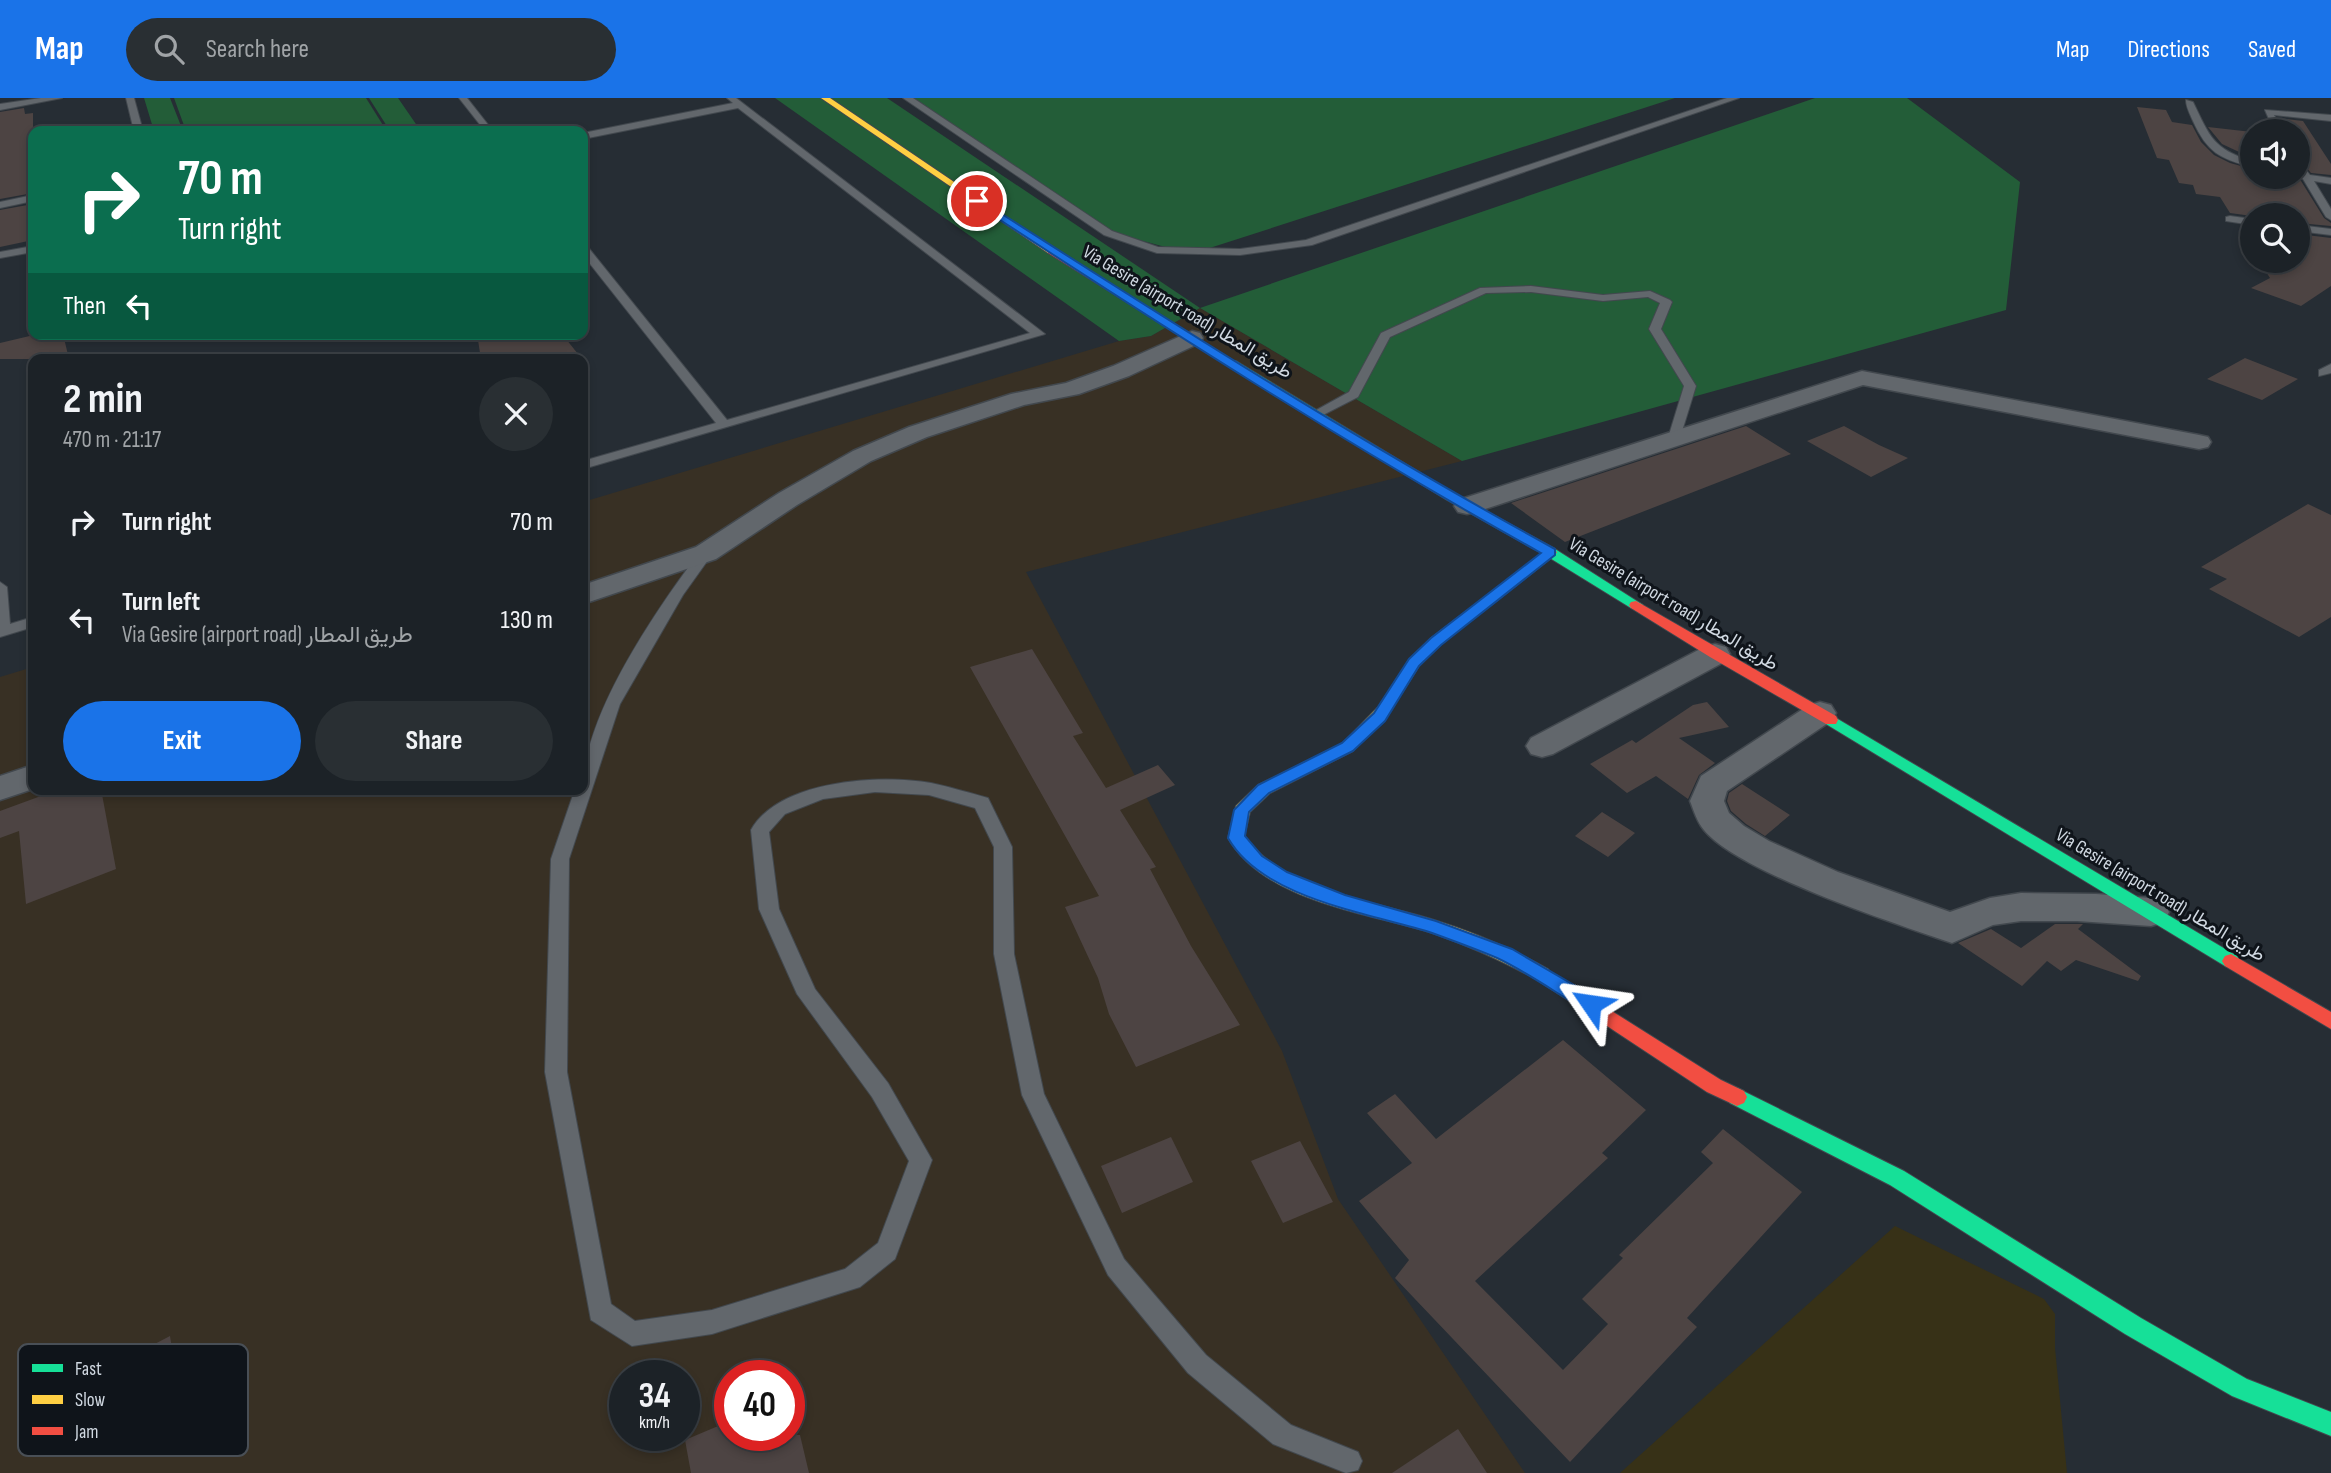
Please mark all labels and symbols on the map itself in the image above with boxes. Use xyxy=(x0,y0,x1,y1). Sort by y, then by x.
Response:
pin xyxy=(947,171,1007,231)
street label: Via Gesire (airport road) طريق المطار xyxy=(1078,241,1296,384)
street label: Via Gesire (airport road) طريق المطار xyxy=(1564,533,1782,676)
street label: Via Gesire (airport road) طريق المطار xyxy=(2051,824,2269,967)
position arrow xyxy=(1554,967,1628,1041)
legend xyxy=(18,1344,248,1456)
text: Fast xyxy=(75,1358,102,1381)
speed limit sign: 40 xyxy=(714,1360,805,1451)
text: Slow xyxy=(75,1389,105,1412)
text: Jam xyxy=(74,1421,98,1444)

